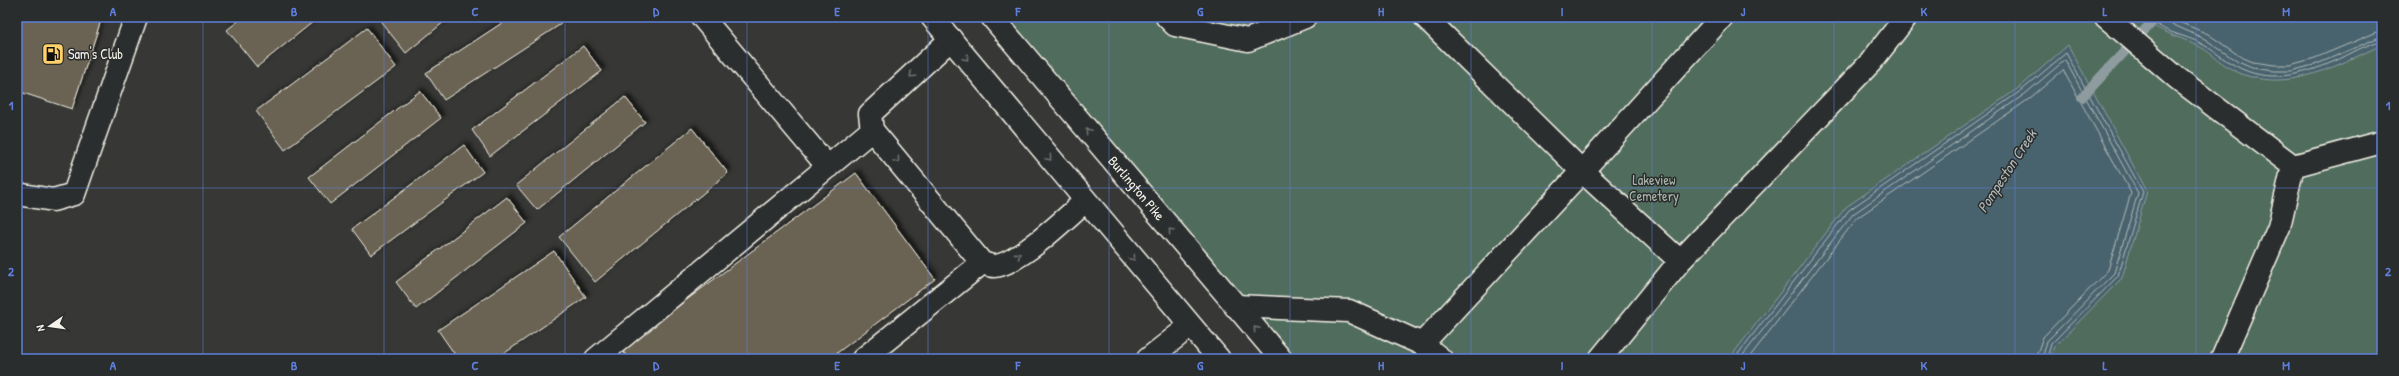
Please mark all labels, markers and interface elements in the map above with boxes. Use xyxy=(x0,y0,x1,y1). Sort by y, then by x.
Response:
text: A xyxy=(110,2,117,20)
text: B xyxy=(291,2,298,20)
text: C xyxy=(471,2,479,20)
text: D xyxy=(653,2,660,20)
text: E xyxy=(834,2,840,20)
text: F xyxy=(1015,2,1022,20)
text: G xyxy=(1197,2,1204,20)
text: H xyxy=(1378,2,1384,20)
text: I xyxy=(1560,2,1564,20)
text: J xyxy=(1741,2,1746,20)
text: K xyxy=(1921,2,1928,20)
text: L xyxy=(2103,2,2108,20)
text: M xyxy=(2282,2,2290,20)
fuel station icon: Sam's Club xyxy=(40,41,66,67)
place label: Sam's Club xyxy=(68,44,123,63)
one-way arrow xyxy=(962,53,969,60)
one-way arrow xyxy=(909,70,917,78)
text: 1 xyxy=(9,96,14,114)
text: 1 xyxy=(2386,96,2391,114)
water label: Pompeston Creek xyxy=(1972,124,2042,216)
one-way arrow xyxy=(1085,128,1092,136)
street label: Burlington Pike xyxy=(1104,152,1170,224)
one-way arrow xyxy=(1045,153,1052,160)
one-way arrow xyxy=(893,156,900,163)
park label: Lakeview Cemetery xyxy=(1629,170,1679,206)
one-way arrow xyxy=(1169,228,1176,235)
one-way arrow xyxy=(1014,252,1021,260)
one-way arrow xyxy=(1128,253,1135,260)
text: 2 xyxy=(8,262,15,280)
text: 2 xyxy=(2385,262,2392,280)
north arrow xyxy=(30,306,70,346)
text: N xyxy=(33,324,48,333)
one-way arrow xyxy=(1253,327,1260,334)
text: A xyxy=(110,356,117,374)
text: B xyxy=(291,356,298,374)
text: C xyxy=(471,356,479,374)
text: D xyxy=(653,356,660,374)
text: E xyxy=(834,356,840,374)
text: F xyxy=(1015,356,1022,374)
text: G xyxy=(1197,356,1204,374)
text: H xyxy=(1378,356,1384,374)
text: I xyxy=(1560,356,1564,374)
text: J xyxy=(1741,356,1746,374)
text: K xyxy=(1921,356,1928,374)
text: L xyxy=(2103,356,2108,374)
text: M xyxy=(2282,356,2290,374)

